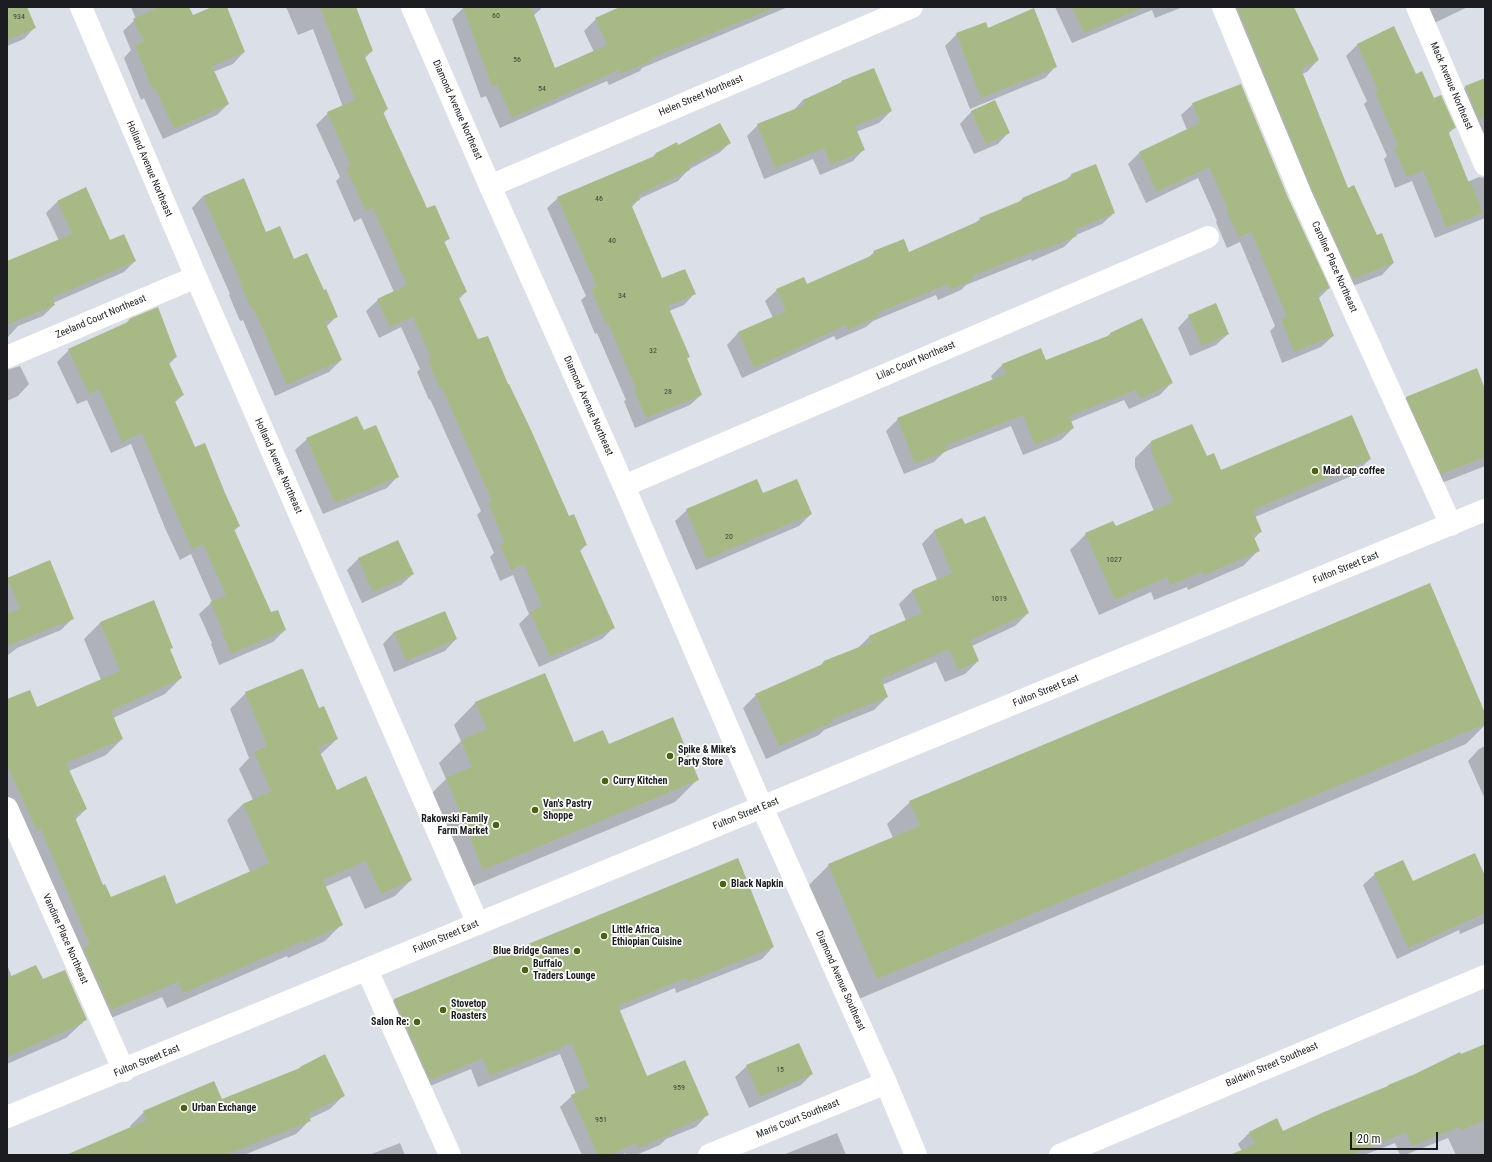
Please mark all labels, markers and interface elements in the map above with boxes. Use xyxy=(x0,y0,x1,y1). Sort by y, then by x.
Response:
house number: 60 xyxy=(492,11,500,21)
house number: 934 xyxy=(13,12,25,22)
street label: Mack Avenue Northeast xyxy=(1427,40,1475,132)
house number: 56 xyxy=(513,55,521,65)
street label: Diamond Avenue Northeast xyxy=(430,58,484,162)
street label: Helen Street Northeast xyxy=(657,73,745,119)
house number: 54 xyxy=(538,84,546,94)
street label: Holland Avenue Northeast xyxy=(123,119,175,219)
house number: 46 xyxy=(595,194,603,204)
street label: Caroline Place Northeast xyxy=(1309,220,1359,314)
house number: 40 xyxy=(608,236,616,246)
house number: 34 xyxy=(618,291,626,301)
street label: Zeeland Court Northeast xyxy=(54,293,148,341)
street label: Lilac Court Northeast xyxy=(875,339,957,383)
house number: 32 xyxy=(649,346,657,356)
street label: Diamond Avenue Northeast xyxy=(561,354,615,458)
house number: 28 xyxy=(664,387,672,397)
street label: Holland Avenue Northeast xyxy=(252,416,304,516)
place label: Mad cap coffee xyxy=(1323,465,1385,477)
marker: Mad cap coffee xyxy=(1310,466,1320,476)
house number: 20 xyxy=(725,532,733,542)
street label: Fulton Street East xyxy=(1311,549,1381,587)
house number: 1027 xyxy=(1106,555,1122,565)
house number: 1019 xyxy=(991,594,1007,604)
street label: Fulton Street East xyxy=(1011,672,1081,710)
place label: Spike & Mike's Party Store xyxy=(678,744,736,768)
marker: Spike & Mike's Party Store xyxy=(665,751,675,761)
place label: Curry Kitchen xyxy=(613,775,667,787)
marker: Curry Kitchen xyxy=(600,776,610,786)
street label: Fulton Street East xyxy=(711,795,781,833)
place label: Van's Pastry Shoppe xyxy=(543,798,592,822)
marker: Van's Pastry Shoppe xyxy=(530,805,540,815)
place label: Rakowski Family Farm Market xyxy=(421,813,488,836)
marker: Rakowski Family Farm Market xyxy=(491,820,501,830)
place label: Black Napkin xyxy=(731,878,784,890)
marker: Black Napkin xyxy=(718,879,728,889)
street label: Vandine Place Northeast xyxy=(40,892,90,986)
street label: Fulton Street East xyxy=(412,918,480,956)
place label: Little Africa Ethiopian Cuisine xyxy=(612,924,682,948)
street label: Diamond Avenue Southeast xyxy=(812,929,868,1033)
marker: Little Africa Ethiopian Cuisine xyxy=(599,931,609,941)
place label: Blue Bridge Games xyxy=(493,945,569,957)
marker: Blue Bridge Games xyxy=(572,946,582,956)
place label: Buffalo Traders Lounge xyxy=(533,958,595,982)
marker: Buffalo Traders Lounge xyxy=(520,965,530,975)
place label: Stovetop Roasters xyxy=(451,998,486,1022)
marker: Stovetop Roasters xyxy=(438,1005,448,1015)
place label: Salon Re: xyxy=(371,1016,409,1028)
marker: Salon Re: xyxy=(412,1017,422,1027)
street label: Baldwin Street Southeast xyxy=(1224,1040,1320,1090)
street label: Fulton Street East xyxy=(112,1042,182,1080)
house number: 15 xyxy=(776,1065,784,1075)
house number: 959 xyxy=(673,1083,685,1093)
street label: Maris Court Southeast xyxy=(755,1097,841,1141)
place label: Urban Exchange xyxy=(192,1102,256,1114)
marker: Urban Exchange xyxy=(179,1103,189,1113)
house number: 951 xyxy=(595,1115,607,1125)
scale bar xyxy=(1352,1124,1440,1150)
text: 20 m xyxy=(1357,1132,1381,1146)

